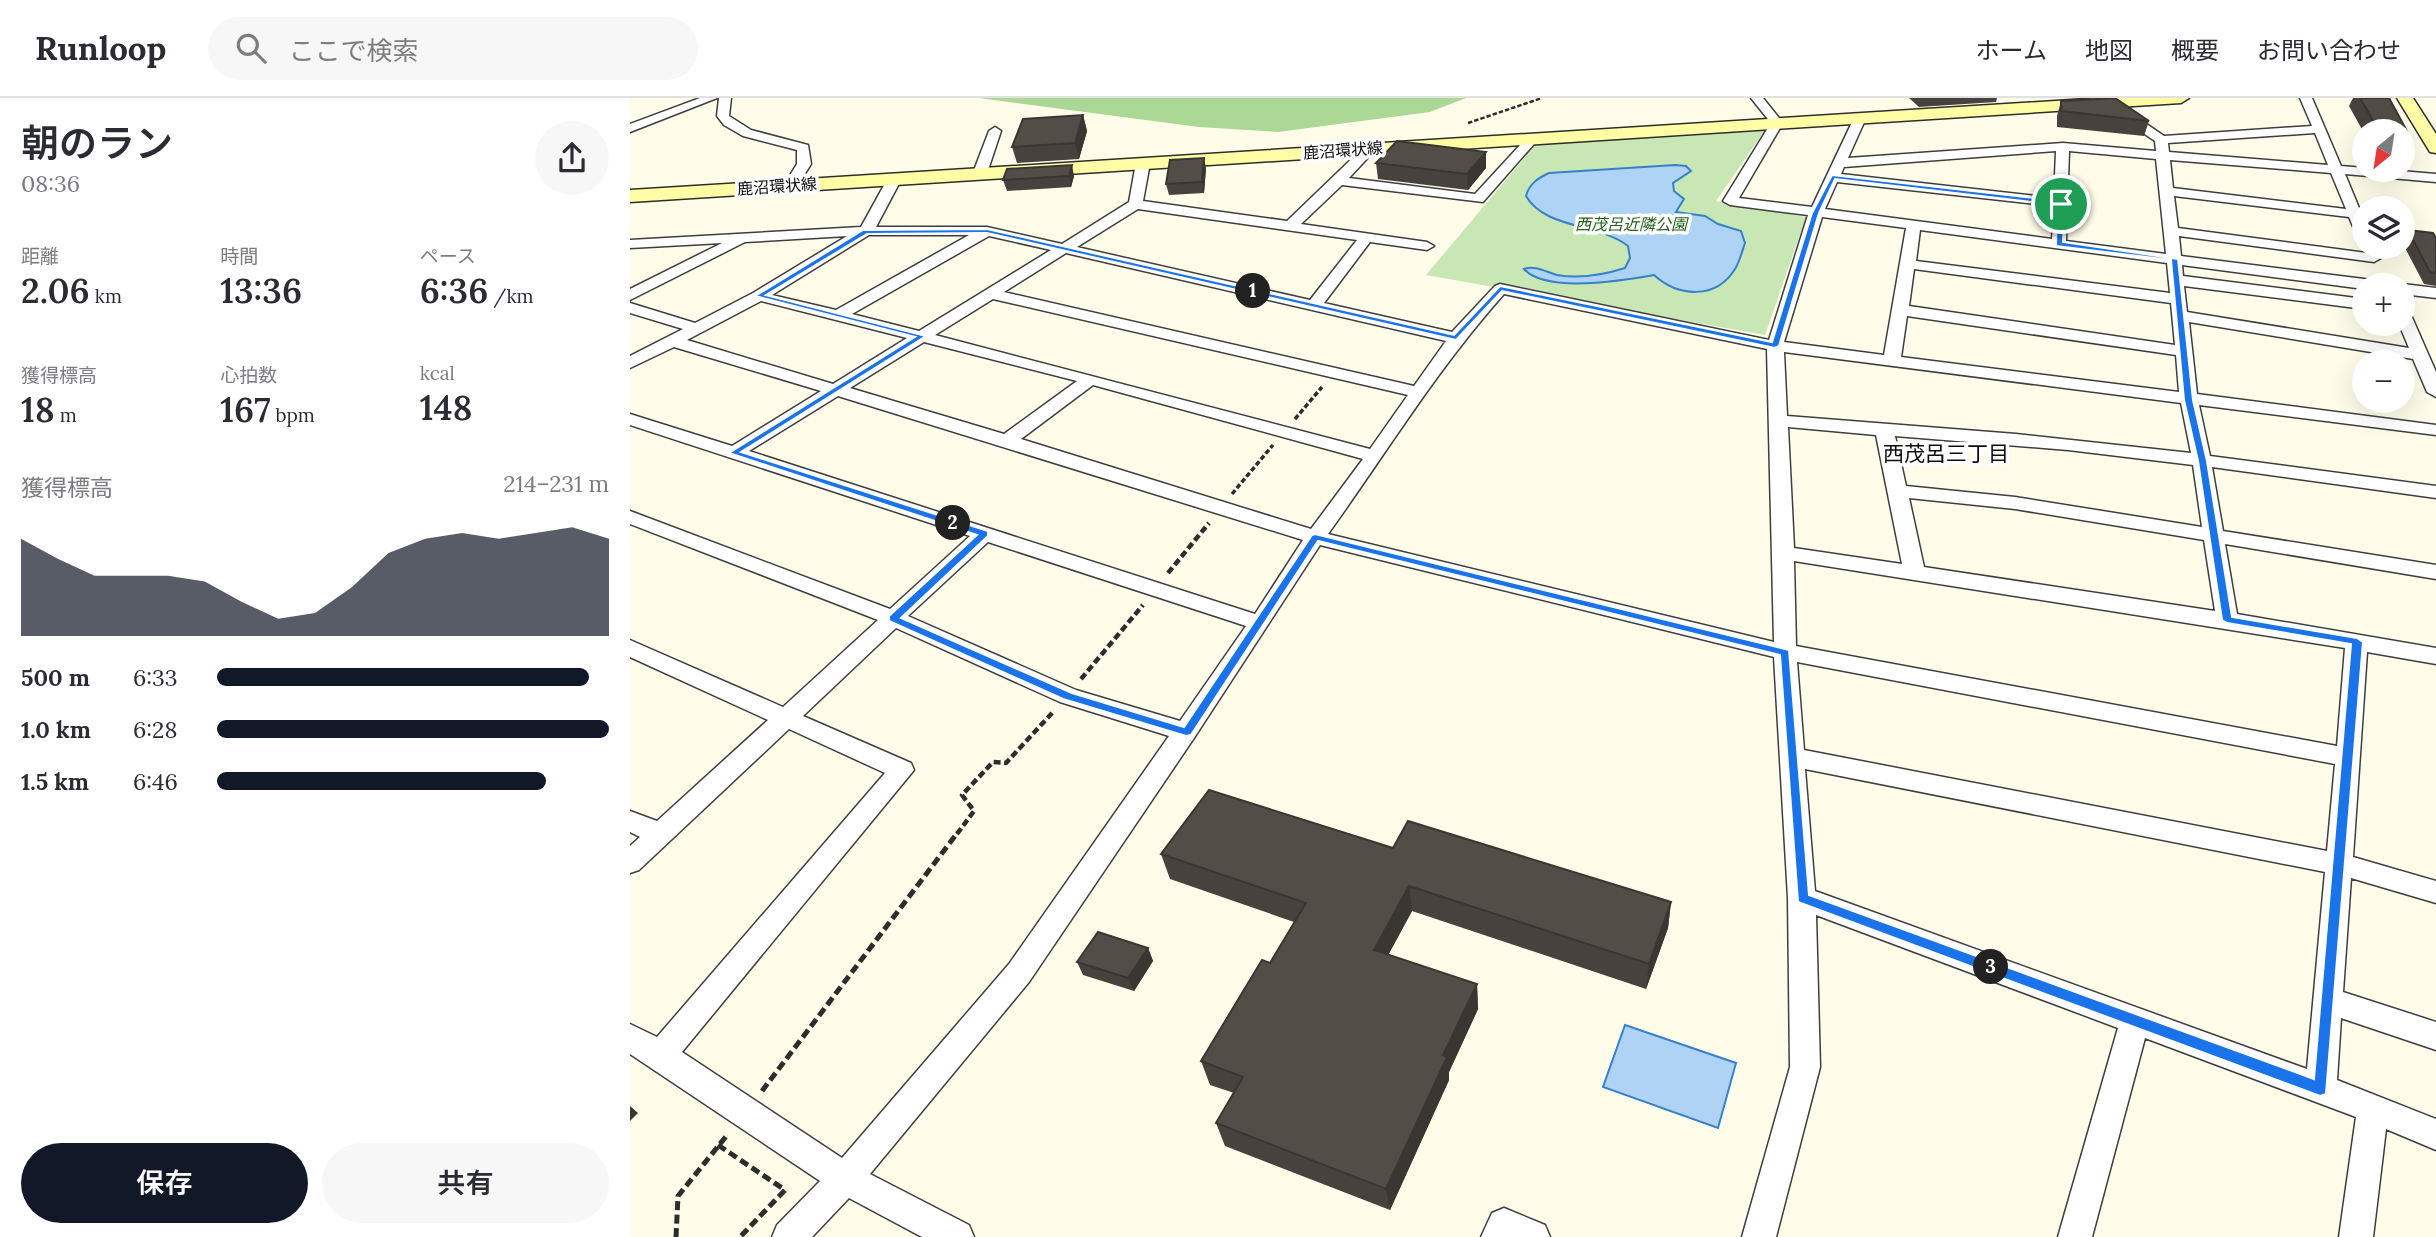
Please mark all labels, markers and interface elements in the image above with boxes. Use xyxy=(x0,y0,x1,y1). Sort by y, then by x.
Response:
search box xyxy=(208,17,698,80)
text: Runloop xyxy=(35,27,166,69)
icon: search xyxy=(232,29,270,67)
text: ここで検索 xyxy=(288,34,418,67)
text: ホーム xyxy=(1976,35,2047,66)
text: 地図 xyxy=(2085,35,2133,66)
text: 概要 xyxy=(2171,35,2219,66)
text: お問い合わせ xyxy=(2257,35,2401,66)
text: 朝のラン xyxy=(21,119,173,167)
north arrow xyxy=(2352,119,2415,182)
map controls xyxy=(2352,119,2415,413)
button: share xyxy=(535,121,609,195)
street label: 鹿沼環状線 xyxy=(1302,137,1384,163)
text: 08:36 xyxy=(21,169,80,198)
street label: 鹿沼環状線 xyxy=(736,173,818,199)
pin xyxy=(2031,174,2091,234)
icon: arrive xyxy=(2042,185,2080,223)
button: layers xyxy=(2352,196,2415,259)
park label: 西茂呂近隣公園 xyxy=(1575,214,1689,234)
text: 距離 xyxy=(21,244,59,268)
text: 時間 xyxy=(220,244,258,268)
text: ペース xyxy=(420,244,476,268)
text: 2.06 xyxy=(21,268,90,313)
text: 13:36 xyxy=(220,268,302,313)
text: 6:36 xyxy=(420,268,488,313)
button: + xyxy=(2352,273,2415,336)
pin: 1 xyxy=(1236,274,1270,308)
text: 1 xyxy=(1249,278,1256,302)
text: km xyxy=(90,284,122,308)
text: /km xyxy=(488,284,534,308)
button: − xyxy=(2352,350,2415,413)
text: kcal xyxy=(420,361,455,385)
text: 獲得標高 xyxy=(21,363,97,387)
text: 心拍数 xyxy=(220,363,277,387)
text: 148 xyxy=(420,385,472,430)
text: 18 xyxy=(21,387,55,432)
text: 167 xyxy=(220,387,270,432)
text: m xyxy=(55,403,77,427)
text: bpm xyxy=(270,403,315,427)
district label: 西茂呂三丁目 xyxy=(1883,440,2009,467)
text: 214–231 m xyxy=(503,469,609,498)
text: 獲得標高 xyxy=(21,473,113,502)
pin: 2 xyxy=(936,506,970,540)
text: 2 xyxy=(947,510,958,534)
text: 500 m xyxy=(21,663,90,692)
text: 6:33 xyxy=(133,663,178,692)
text: 1.0 km xyxy=(21,715,91,744)
text: 6:28 xyxy=(133,715,177,744)
text: 1.5 km xyxy=(21,767,89,796)
text: 6:46 xyxy=(133,767,178,796)
pin: 3 xyxy=(1974,950,2008,984)
text: 3 xyxy=(1985,954,1996,978)
button: 保存 xyxy=(21,1143,308,1223)
button: 共有 xyxy=(322,1143,609,1223)

